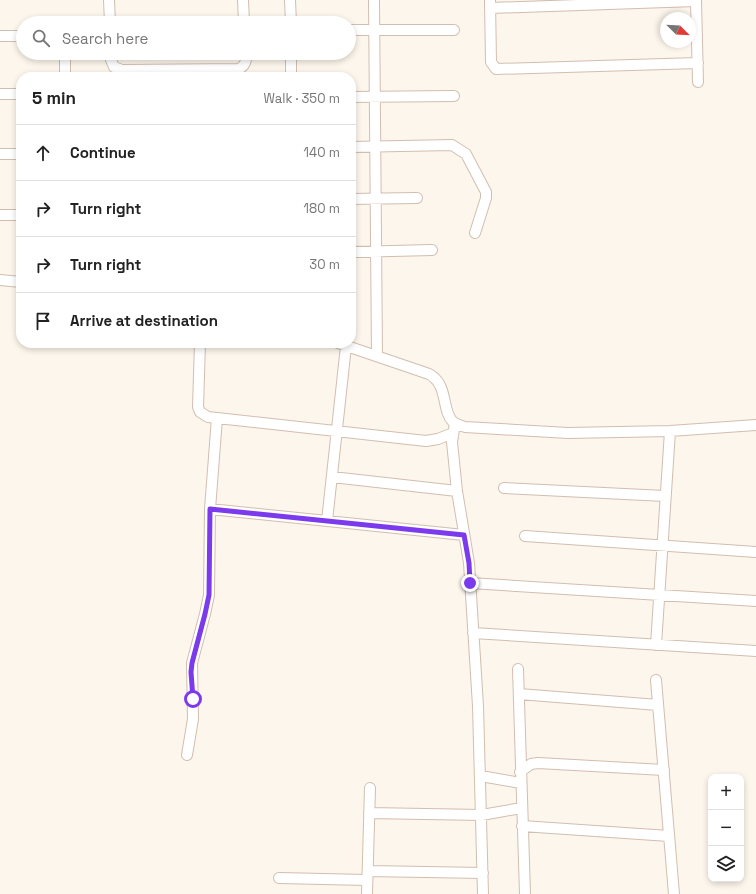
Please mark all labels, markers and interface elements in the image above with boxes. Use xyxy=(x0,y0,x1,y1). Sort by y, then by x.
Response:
north arrow xyxy=(660,12,696,48)
search box xyxy=(16,16,356,60)
icon: search xyxy=(30,27,52,49)
text: Search here xyxy=(62,29,148,48)
text: 5 min xyxy=(32,87,76,109)
text: Walk · 350 m xyxy=(263,90,340,107)
icon: ahead xyxy=(32,142,54,164)
text: Continue xyxy=(70,143,136,162)
text: 140 m xyxy=(304,144,340,161)
icon: right xyxy=(32,198,54,220)
text: Turn right xyxy=(70,199,141,218)
text: 180 m xyxy=(304,200,340,217)
icon: right xyxy=(32,254,54,276)
text: Turn right xyxy=(70,255,141,274)
text: 30 m xyxy=(309,256,340,273)
icon: arrive xyxy=(32,310,54,332)
text: Arrive at destination xyxy=(70,311,218,330)
route end xyxy=(461,574,479,592)
route start xyxy=(184,690,202,708)
map controls xyxy=(708,774,744,882)
button: + xyxy=(708,774,744,810)
button: − xyxy=(708,810,744,846)
button: layers xyxy=(708,846,744,882)

